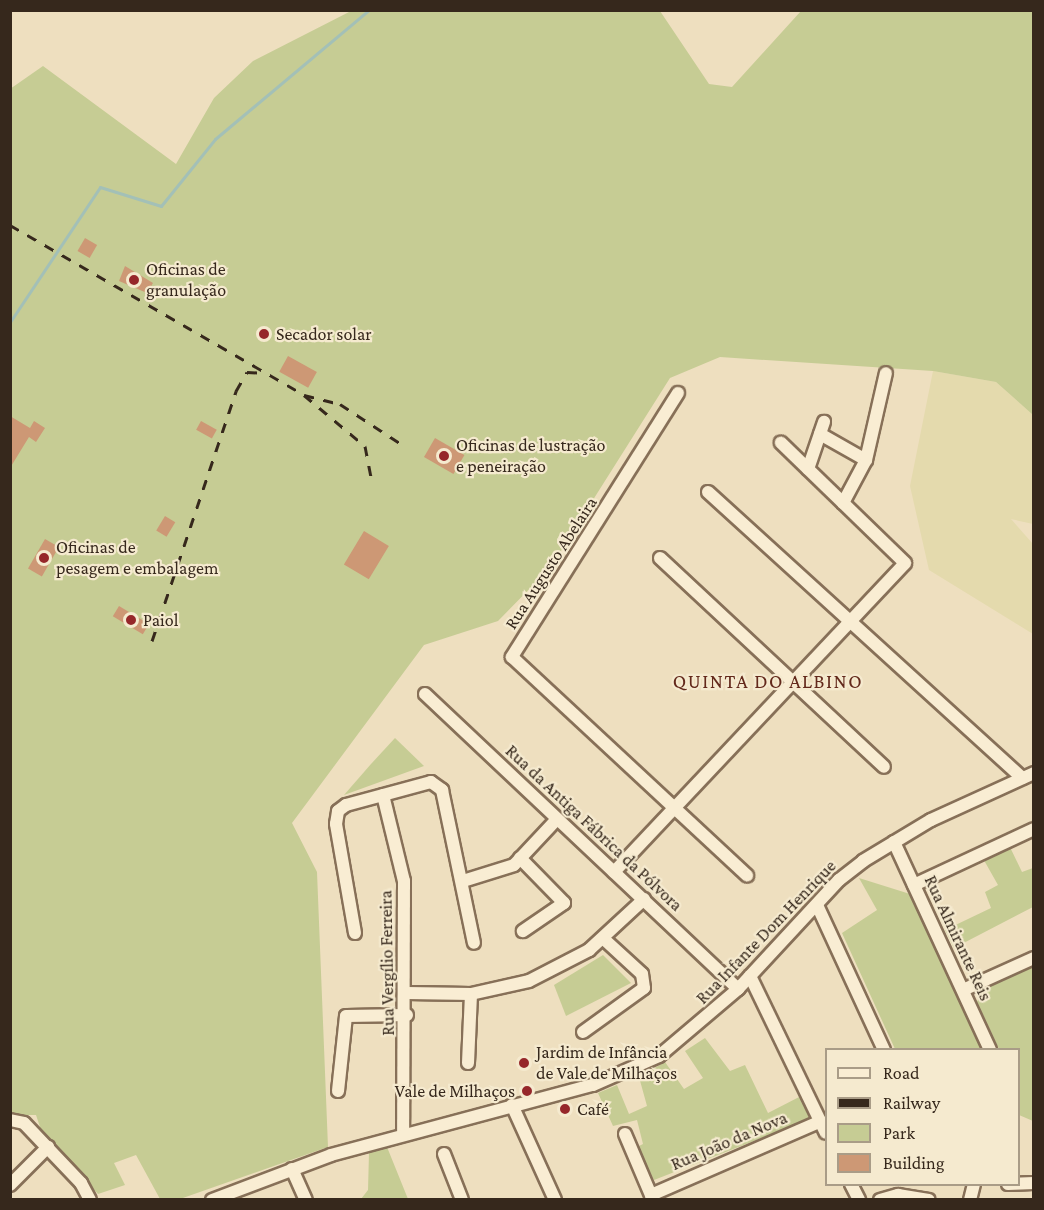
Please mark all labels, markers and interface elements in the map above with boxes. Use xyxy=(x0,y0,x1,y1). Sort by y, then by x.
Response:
place label: Oficinas de granulação xyxy=(146,259,226,302)
marker: Oficinas de granulação xyxy=(127,273,141,287)
place label: Secador solar xyxy=(276,323,372,345)
marker: Secador solar xyxy=(257,327,271,341)
place label: Oficinas de lustração e peneiração xyxy=(456,435,605,478)
marker: Oficinas de lustração e peneiração xyxy=(437,449,451,463)
street label: Rua Augusto Abelaira xyxy=(500,493,602,633)
place label: Oficinas de pesagem e embalagem xyxy=(56,537,218,580)
marker: Oficinas de pesagem e embalagem xyxy=(37,551,51,565)
place label: Paiol xyxy=(143,609,178,631)
marker: Paiol xyxy=(124,613,138,627)
district label: QUINTA DO ALBINO xyxy=(673,669,863,693)
street label: Rua da Antiga Fábrica da Pólvora xyxy=(501,740,687,916)
street label: Rua Infante Dom Henrique xyxy=(691,855,841,1009)
street label: Rua Almirante Reis xyxy=(920,872,996,1004)
street label: Rua Vergílio Ferreira xyxy=(375,890,399,1036)
place label: Jardim de Infância de Vale de Milhaços xyxy=(536,1042,677,1084)
legend xyxy=(825,1048,1020,1186)
marker: Jardim de Infância de Vale de Milhaços xyxy=(517,1056,531,1070)
text: Road xyxy=(883,1063,920,1083)
place label: Vale de Milhaços xyxy=(395,1080,515,1102)
marker: Vale de Milhaços xyxy=(520,1084,534,1098)
text: Railway xyxy=(883,1093,940,1113)
place label: Café xyxy=(577,1098,609,1120)
marker: Café xyxy=(558,1102,572,1116)
street label: Rua João da Nova xyxy=(668,1107,790,1175)
text: Park xyxy=(883,1123,915,1143)
text: Building xyxy=(883,1153,944,1173)

